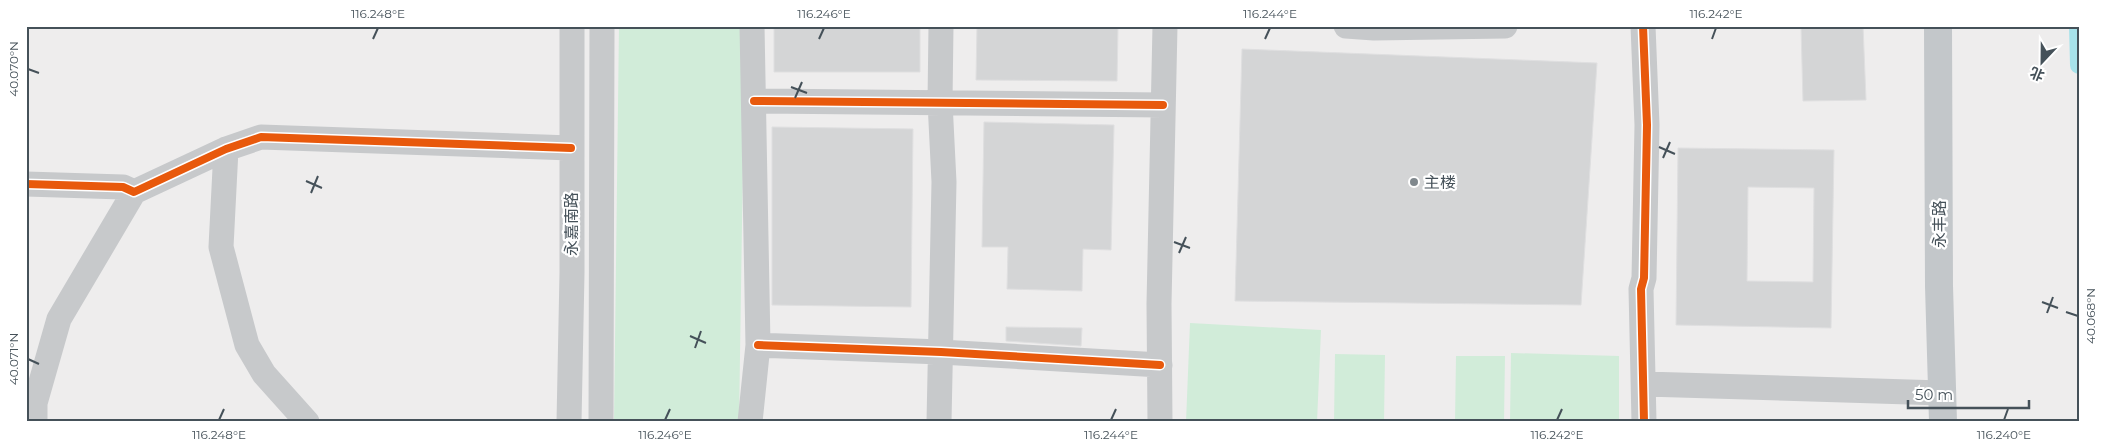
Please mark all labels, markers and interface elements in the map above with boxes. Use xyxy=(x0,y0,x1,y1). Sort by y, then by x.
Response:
text: 116.248°E xyxy=(351,6,405,21)
text: 116.246°E xyxy=(797,6,851,21)
text: 116.244°E xyxy=(1243,6,1297,21)
text: 116.242°E xyxy=(1689,6,1743,21)
north arrow xyxy=(2018,38,2068,88)
text: 40.070°N xyxy=(6,41,21,97)
text: 北 xyxy=(2027,63,2047,85)
place label: 主楼 xyxy=(1424,173,1456,192)
marker: 主楼 xyxy=(1408,176,1420,188)
street label: 永嘉南路 xyxy=(562,192,581,256)
street label: 永丰路 xyxy=(1930,200,1949,248)
text: 40.068°N xyxy=(2083,288,2098,344)
text: 40.071°N xyxy=(6,333,21,385)
scale bar xyxy=(1908,378,2029,410)
text: 50 m xyxy=(1915,385,1953,404)
text: 116.248°E xyxy=(192,427,246,442)
text: 116.246°E xyxy=(638,427,692,442)
text: 116.244°E xyxy=(1084,427,1138,442)
text: 116.242°E xyxy=(1530,427,1584,442)
text: 116.240°E xyxy=(1977,427,2031,442)

